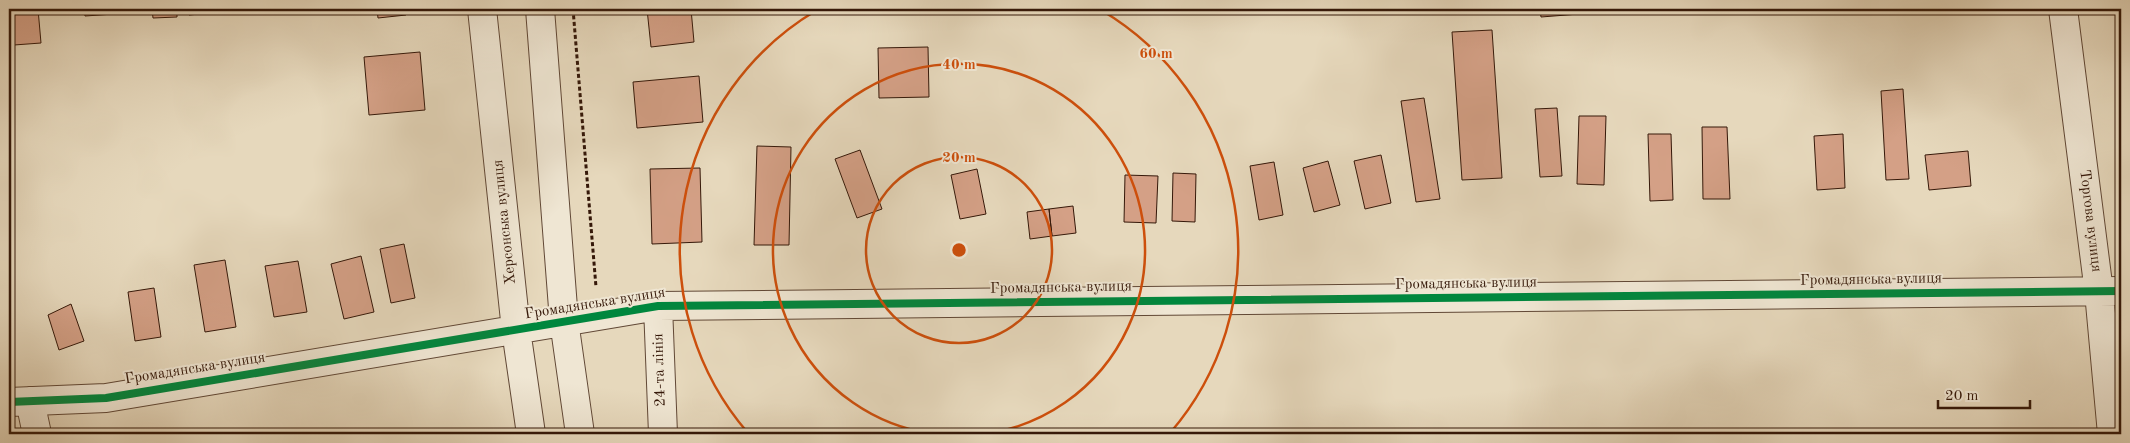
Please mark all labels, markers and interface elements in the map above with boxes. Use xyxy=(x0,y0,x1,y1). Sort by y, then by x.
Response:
text: 60 m xyxy=(1139,47,1173,62)
text: 40 m xyxy=(942,58,976,73)
text: 20 m xyxy=(942,151,976,166)
street label: Херсонська вулиця xyxy=(491,159,519,285)
street label: Торгова вулиця xyxy=(2076,169,2104,273)
centre of rings xyxy=(950,241,968,259)
street label: Громадянська вулиця xyxy=(1800,271,1942,289)
street label: Громадянська вулиця xyxy=(1395,275,1537,293)
street label: Громадянська вулиця xyxy=(990,279,1132,297)
street label: Громадянська вулиця xyxy=(524,285,667,323)
street label: 24-та лінія xyxy=(651,333,669,407)
street label: Громадянська вулиця xyxy=(124,350,267,388)
scale bar xyxy=(1938,378,2030,410)
text: 20 m xyxy=(1945,389,1979,404)

